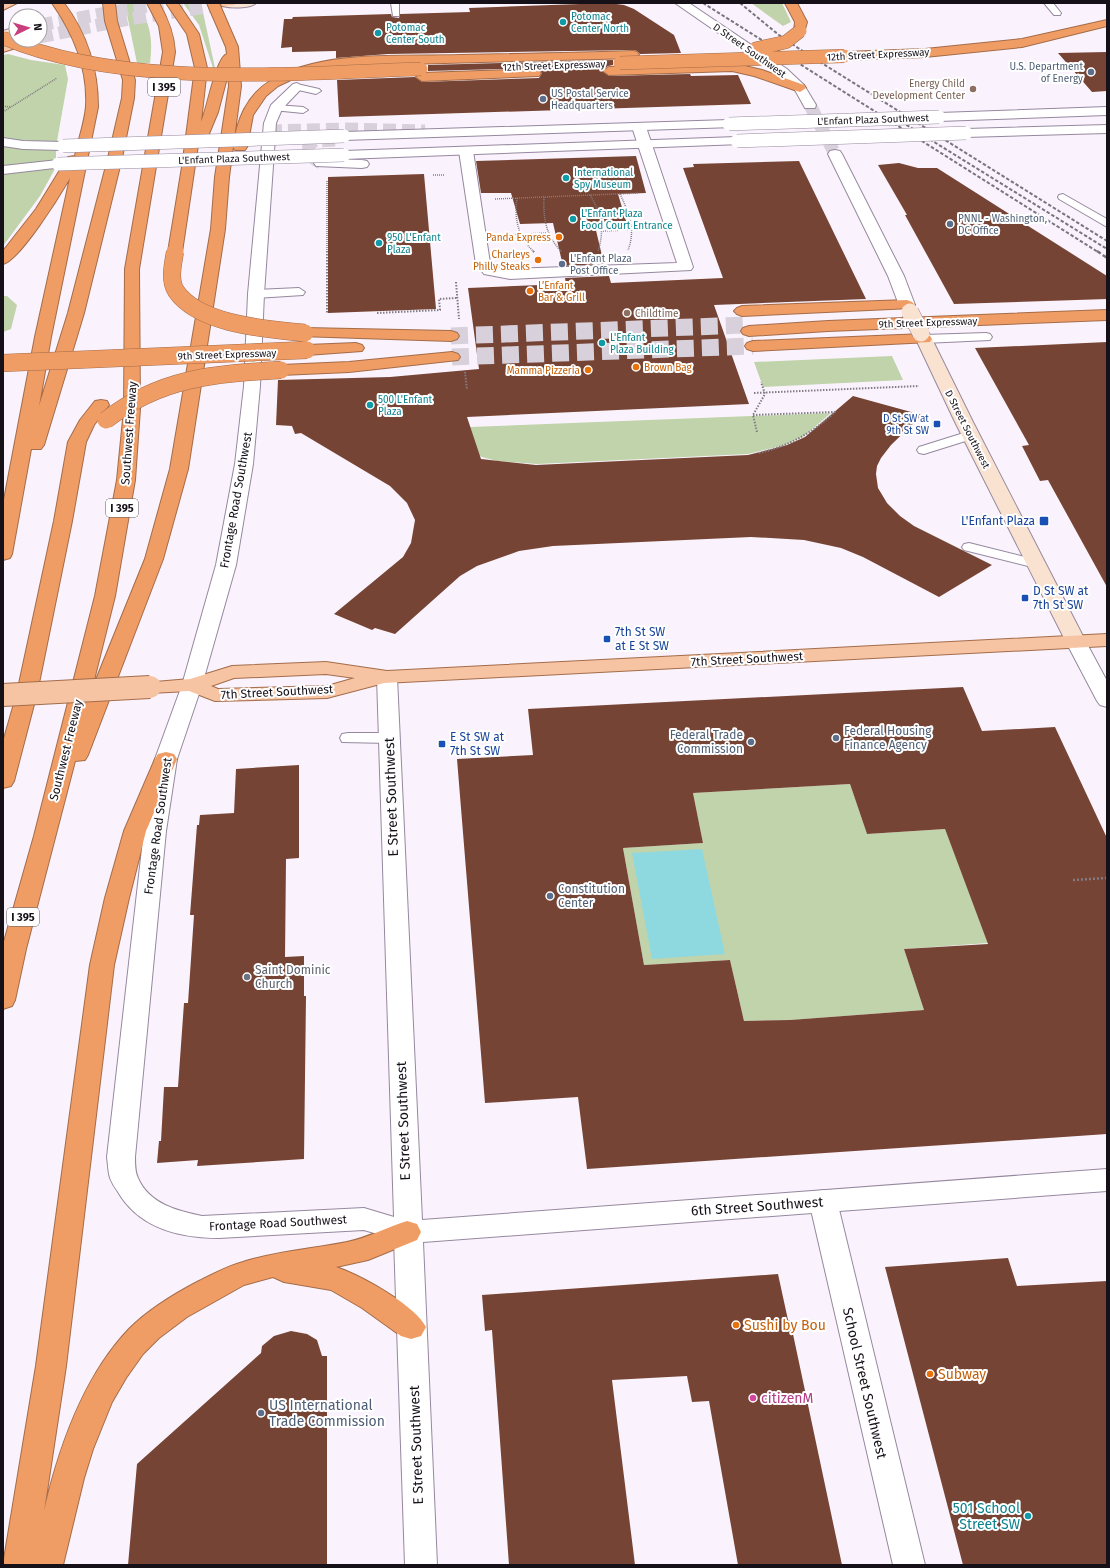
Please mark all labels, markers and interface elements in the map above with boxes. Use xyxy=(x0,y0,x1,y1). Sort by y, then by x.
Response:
north arrow xyxy=(8,8,48,48)
place label: Potomac Center North xyxy=(571,11,629,35)
marker: Potomac Center North xyxy=(558,17,568,27)
street label: D Street Southwest xyxy=(711,21,789,81)
place label: Potomac Center South xyxy=(386,22,445,46)
text: N xyxy=(31,23,44,31)
marker: Potomac Center South xyxy=(373,28,383,38)
street label: 12th Street Expressway xyxy=(826,46,930,64)
street label: 12th Street Expressway xyxy=(502,58,606,74)
place label: U.S. Department of Energy xyxy=(1009,61,1083,85)
marker: U.S. Department of Energy xyxy=(1086,67,1096,77)
road number: I 395 xyxy=(148,78,180,96)
place label: Energy Child Development Center xyxy=(873,78,965,102)
marker: Energy Child Development Center xyxy=(968,84,978,94)
place label: US Postal Service Headquarters xyxy=(551,88,629,112)
marker: US Postal Service Headquarters xyxy=(538,94,548,104)
street label: L'Enfant Plaza Southwest xyxy=(817,112,929,128)
street label: L'Enfant Plaza Southwest xyxy=(178,151,290,167)
place label: International Spy Museum xyxy=(574,167,633,191)
marker: International Spy Museum xyxy=(561,173,571,183)
place label: L'Enfant Plaza Food Court Entrance xyxy=(581,208,673,232)
place label: PNNL - Washington, DC Office xyxy=(958,213,1047,237)
marker: L'Enfant Plaza Food Court Entrance xyxy=(568,214,578,224)
marker: PNNL - Washington, DC Office xyxy=(945,219,955,229)
place label: 950 L'Enfant Plaza xyxy=(387,232,441,256)
place label: Panda Express xyxy=(486,232,551,244)
marker: Panda Express xyxy=(554,232,564,242)
marker: 950 L'Enfant Plaza xyxy=(374,238,384,248)
place label: Charleys Philly Steaks xyxy=(473,249,530,273)
place label: L'Enfant Plaza Post Office xyxy=(570,253,632,277)
marker: Charleys Philly Steaks xyxy=(533,255,543,265)
marker: L'Enfant Plaza Post Office xyxy=(557,259,567,269)
place label: L’Enfant Bar & Grill xyxy=(538,280,585,304)
marker: L’Enfant Bar & Grill xyxy=(525,286,535,296)
marker: Childtime xyxy=(622,308,632,318)
place label: Childtime xyxy=(635,308,679,320)
street label: 9th Street Expressway xyxy=(878,315,978,331)
place label: L'Enfant Plaza Building xyxy=(610,332,675,356)
marker: L'Enfant Plaza Building xyxy=(597,338,607,348)
street label: 9th Street Expressway xyxy=(177,347,277,363)
marker: Brown Bag xyxy=(631,362,641,372)
place label: Brown Bag xyxy=(644,362,693,374)
place label: Mamma Pizzeria xyxy=(507,365,580,377)
marker: Mamma Pizzeria xyxy=(583,365,593,375)
street label: Southwest Freeway xyxy=(118,381,140,485)
street label: D Street Southwest xyxy=(942,388,992,471)
place label: 500 L'Enfant Plaza xyxy=(378,394,433,418)
marker: 500 L'Enfant Plaza xyxy=(365,400,375,410)
place label: D St SW at 9th St SW xyxy=(883,413,930,437)
marker: D St SW at 9th St SW xyxy=(932,419,942,429)
street label: Frontage Road Southwest xyxy=(217,430,255,569)
road number: I 395 xyxy=(106,499,138,517)
place label: L'Enfant Plaza xyxy=(961,514,1035,528)
marker: L'Enfant Plaza xyxy=(1038,515,1050,527)
place label: D St SW at 7th St SW xyxy=(1033,584,1089,612)
marker: D St SW at 7th St SW xyxy=(1020,593,1030,603)
place label: 7th St SW at E St SW xyxy=(615,625,669,653)
marker: 7th St SW at E St SW xyxy=(602,634,612,644)
street label: 7th Street Southwest xyxy=(690,649,804,669)
street label: 7th Street Southwest xyxy=(220,682,334,702)
street label: Southwest Freeway xyxy=(47,698,85,802)
place label: Federal Housing Finance Agency xyxy=(844,724,932,752)
place label: Federal Trade Commission xyxy=(670,728,743,756)
place label: E St SW at 7th St SW xyxy=(450,730,505,758)
marker: Federal Housing Finance Agency xyxy=(831,733,841,743)
street label: E Street Southwest xyxy=(381,736,402,857)
marker: Federal Trade Commission xyxy=(746,737,756,747)
marker: E St SW at 7th St SW xyxy=(437,739,447,749)
street label: Frontage Road Southwest xyxy=(141,756,175,895)
place label: Constitution Center xyxy=(558,882,625,910)
marker: Constitution Center xyxy=(545,891,555,901)
road number: I 395 xyxy=(7,908,39,926)
place label: Saint Dominic Church xyxy=(255,963,331,991)
marker: Saint Dominic Church xyxy=(242,972,252,982)
street label: E Street Southwest xyxy=(393,1060,414,1181)
street label: 6th Street Southwest xyxy=(690,1193,825,1220)
street label: Frontage Road Southwest xyxy=(209,1212,348,1234)
street label: School Street Southwest xyxy=(839,1306,890,1461)
place label: Sushi by Bou xyxy=(744,1317,826,1334)
marker: Sushi by Bou xyxy=(731,1320,741,1330)
place label: Subway xyxy=(938,1366,986,1383)
marker: Subway xyxy=(925,1369,935,1379)
street label: E Street Southwest xyxy=(406,1384,427,1505)
place label: citizenM xyxy=(761,1390,813,1407)
marker: citizenM xyxy=(748,1393,758,1403)
place label: US International Trade Commission xyxy=(269,1397,385,1430)
marker: US International Trade Commission xyxy=(256,1408,266,1418)
place label: 501 School Street SW xyxy=(953,1500,1020,1533)
marker: 501 School Street SW xyxy=(1023,1511,1033,1521)

